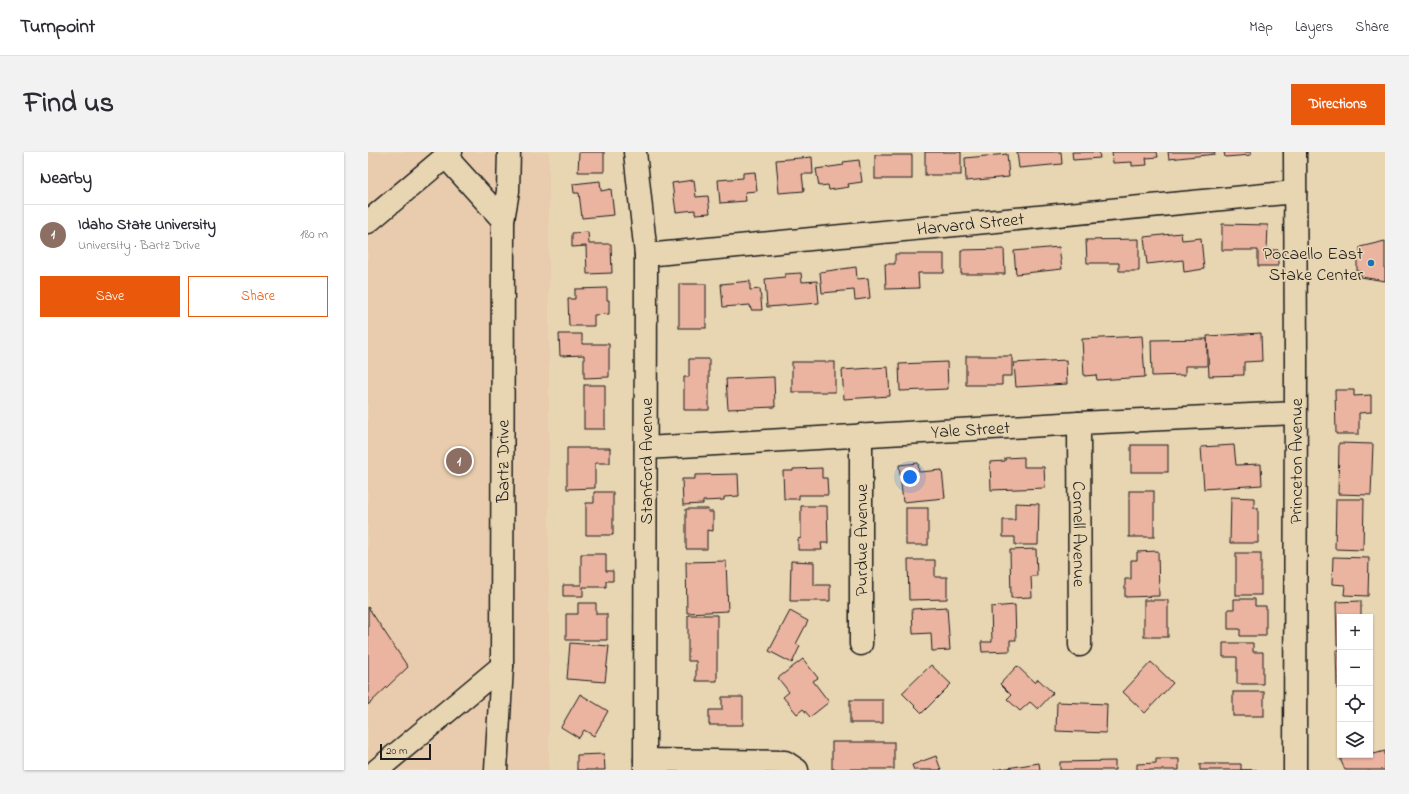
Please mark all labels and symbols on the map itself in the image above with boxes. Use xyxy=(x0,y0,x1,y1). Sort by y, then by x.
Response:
street label: Harvard Street xyxy=(916,207,1026,244)
place label: Pocaello East Stake Center xyxy=(1263,242,1363,289)
marker: Pocaello East Stake Center xyxy=(1366,258,1376,268)
street label: Stanford Avenue xyxy=(635,397,661,524)
street label: Princeton Avenue xyxy=(1285,397,1311,524)
street label: Yale Street xyxy=(930,416,1011,447)
street label: Bartz Drive xyxy=(491,419,518,504)
pin: 1 xyxy=(446,446,472,476)
your location xyxy=(900,467,920,487)
street label: Cornell Avenue xyxy=(1064,481,1091,588)
street label: Purdue Avenue xyxy=(850,483,876,596)
scale bar xyxy=(380,742,431,761)

